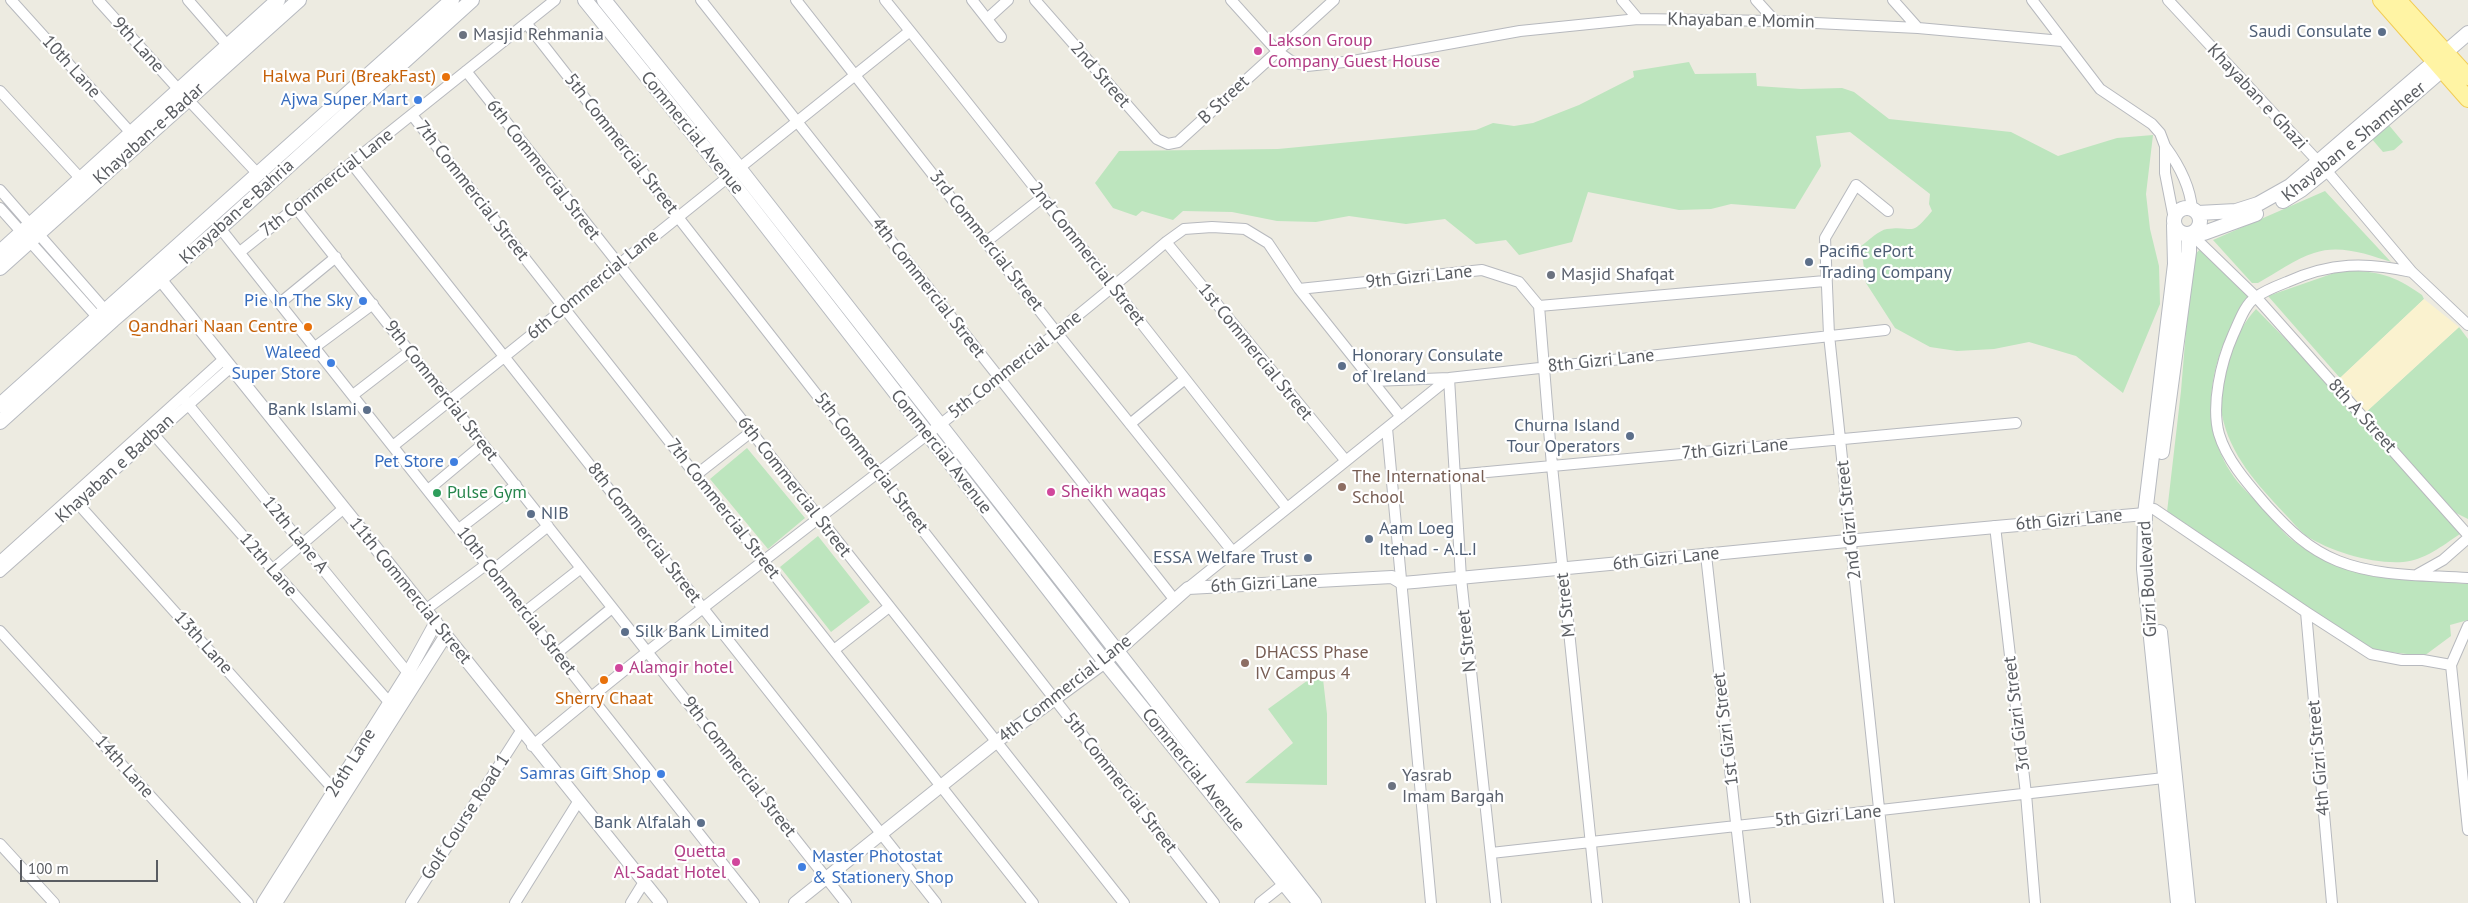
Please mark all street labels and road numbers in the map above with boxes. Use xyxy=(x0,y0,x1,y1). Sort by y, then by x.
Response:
street label: Khayaban e Momin xyxy=(1667,9,1815,33)
street label: 9th Lane xyxy=(107,13,169,77)
street label: 10th Lane xyxy=(37,31,105,103)
street label: 2nd Street xyxy=(1066,38,1134,112)
street label: Khayaban e Ghazi xyxy=(2202,40,2312,154)
street label: Commercial Avenue xyxy=(636,67,748,199)
street label: 5th Commercial Street xyxy=(559,69,683,219)
street label: B Street xyxy=(1194,71,1254,129)
street label: Khayaban e Shamsheer xyxy=(2278,77,2430,207)
street label: Khayaban-e-Badar xyxy=(89,79,209,189)
street label: 6th Commercial Street xyxy=(481,95,605,245)
street label: 7th Commercial Street xyxy=(411,117,533,265)
street label: 7th Commercial Lane xyxy=(256,124,398,242)
street label: Khayaban-e-Bahria xyxy=(175,155,299,269)
street label: 3rd Commercial Street xyxy=(925,167,1047,315)
street label: 2nd Commercial Street xyxy=(1024,178,1150,330)
street label: 4th Commercial Street xyxy=(866,213,990,363)
street label: 6th Commercial Lane xyxy=(523,225,663,345)
street label: 9th Gizri Lane xyxy=(1365,261,1473,293)
street label: 1st Commercial Street xyxy=(1193,279,1317,425)
street label: 5th Commercial Lane xyxy=(944,306,1086,424)
street label: 9th Commercial Street xyxy=(379,316,503,466)
street label: 8th Gizri Lane xyxy=(1547,345,1655,377)
street label: 8th A Street xyxy=(2323,375,2401,457)
street label: Commercial Avenue xyxy=(886,385,996,519)
street label: 5th Commercial Street xyxy=(809,388,933,538)
street label: Khayaban e Badban xyxy=(51,410,179,528)
street label: 6th Commercial Street xyxy=(732,412,856,562)
street label: 7th Gizri Lane xyxy=(1681,434,1789,464)
street label: 7th Commercial Street xyxy=(662,435,784,583)
street label: 8th Commercial Street xyxy=(582,458,706,608)
street label: 2nd Gizri Street xyxy=(1832,459,1866,581)
street label: 12th Lane A xyxy=(257,492,333,578)
street label: 6th Gizri Lane xyxy=(2015,505,2123,535)
street label: 11th Commercial Street xyxy=(344,513,476,669)
street label: Gizri Boulevard xyxy=(2134,520,2162,638)
street label: 10th Commercial Street xyxy=(451,523,581,679)
street label: 12th Lane xyxy=(235,529,301,601)
street label: 6th Gizri Lane xyxy=(1612,543,1720,575)
street label: 6th Gizri Lane xyxy=(1210,570,1318,598)
street label: M Street xyxy=(1552,572,1580,638)
street label: 13th Lane xyxy=(169,607,237,679)
street label: N Street xyxy=(1453,609,1481,673)
street label: 4th Commercial Lane xyxy=(994,630,1136,748)
street label: 3rd Gizri Street xyxy=(1999,655,2035,773)
street label: 1st Gizri Street xyxy=(1708,671,1744,787)
street label: 9th Commercial Street xyxy=(677,692,801,842)
street label: 4th Gizri Street xyxy=(2303,699,2335,817)
street label: Commercial Avenue xyxy=(1137,704,1249,836)
street label: 5th Commercial Street xyxy=(1058,708,1182,858)
street label: 26th Lane xyxy=(321,725,381,801)
street label: 14th Lane xyxy=(90,731,158,803)
street label: Golf Course Road 1 xyxy=(417,750,515,884)
street label: 5th Gizri Lane xyxy=(1774,801,1882,831)

